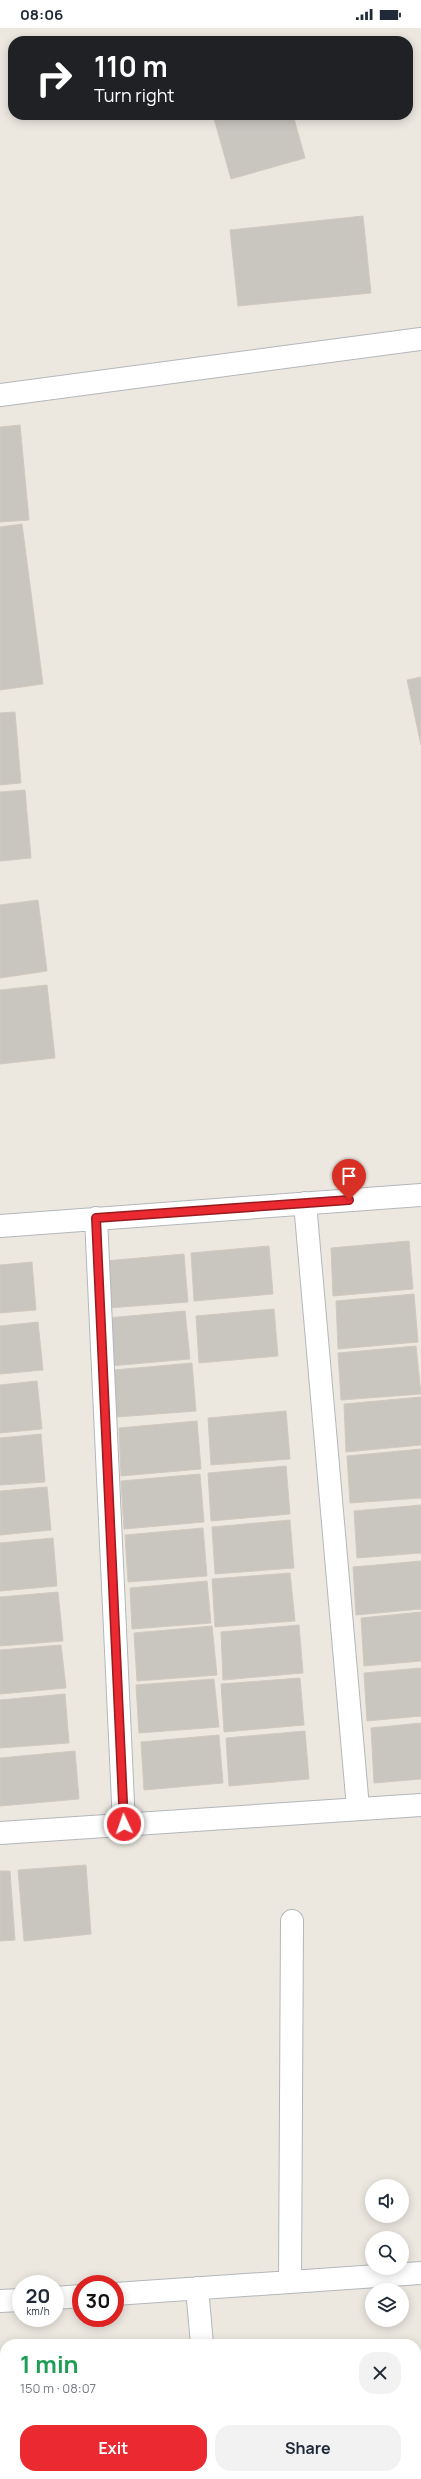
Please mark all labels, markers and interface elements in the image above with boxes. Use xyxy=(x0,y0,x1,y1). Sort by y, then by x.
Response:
text: 08:06 xyxy=(20,4,63,25)
text: 110 m xyxy=(94,47,168,85)
icon: right xyxy=(28,52,80,104)
text: Turn right xyxy=(94,83,175,107)
pin xyxy=(332,1159,366,1200)
icon: arrive xyxy=(338,1165,360,1187)
position arrow xyxy=(103,1803,145,1845)
map controls xyxy=(365,2179,409,2327)
button: sound xyxy=(365,2179,409,2223)
button: search xyxy=(365,2231,409,2275)
speed limit sign: 30 xyxy=(72,2275,124,2327)
text: 20 xyxy=(25,2282,51,2309)
button: layers xyxy=(365,2283,409,2327)
text: km/h xyxy=(26,2304,50,2318)
text: 1 min xyxy=(20,2347,79,2380)
button: close xyxy=(359,2352,401,2394)
text: 150 m · 08:07 xyxy=(20,2379,96,2397)
button: Exit xyxy=(20,2425,207,2471)
button: Share xyxy=(215,2425,401,2471)

